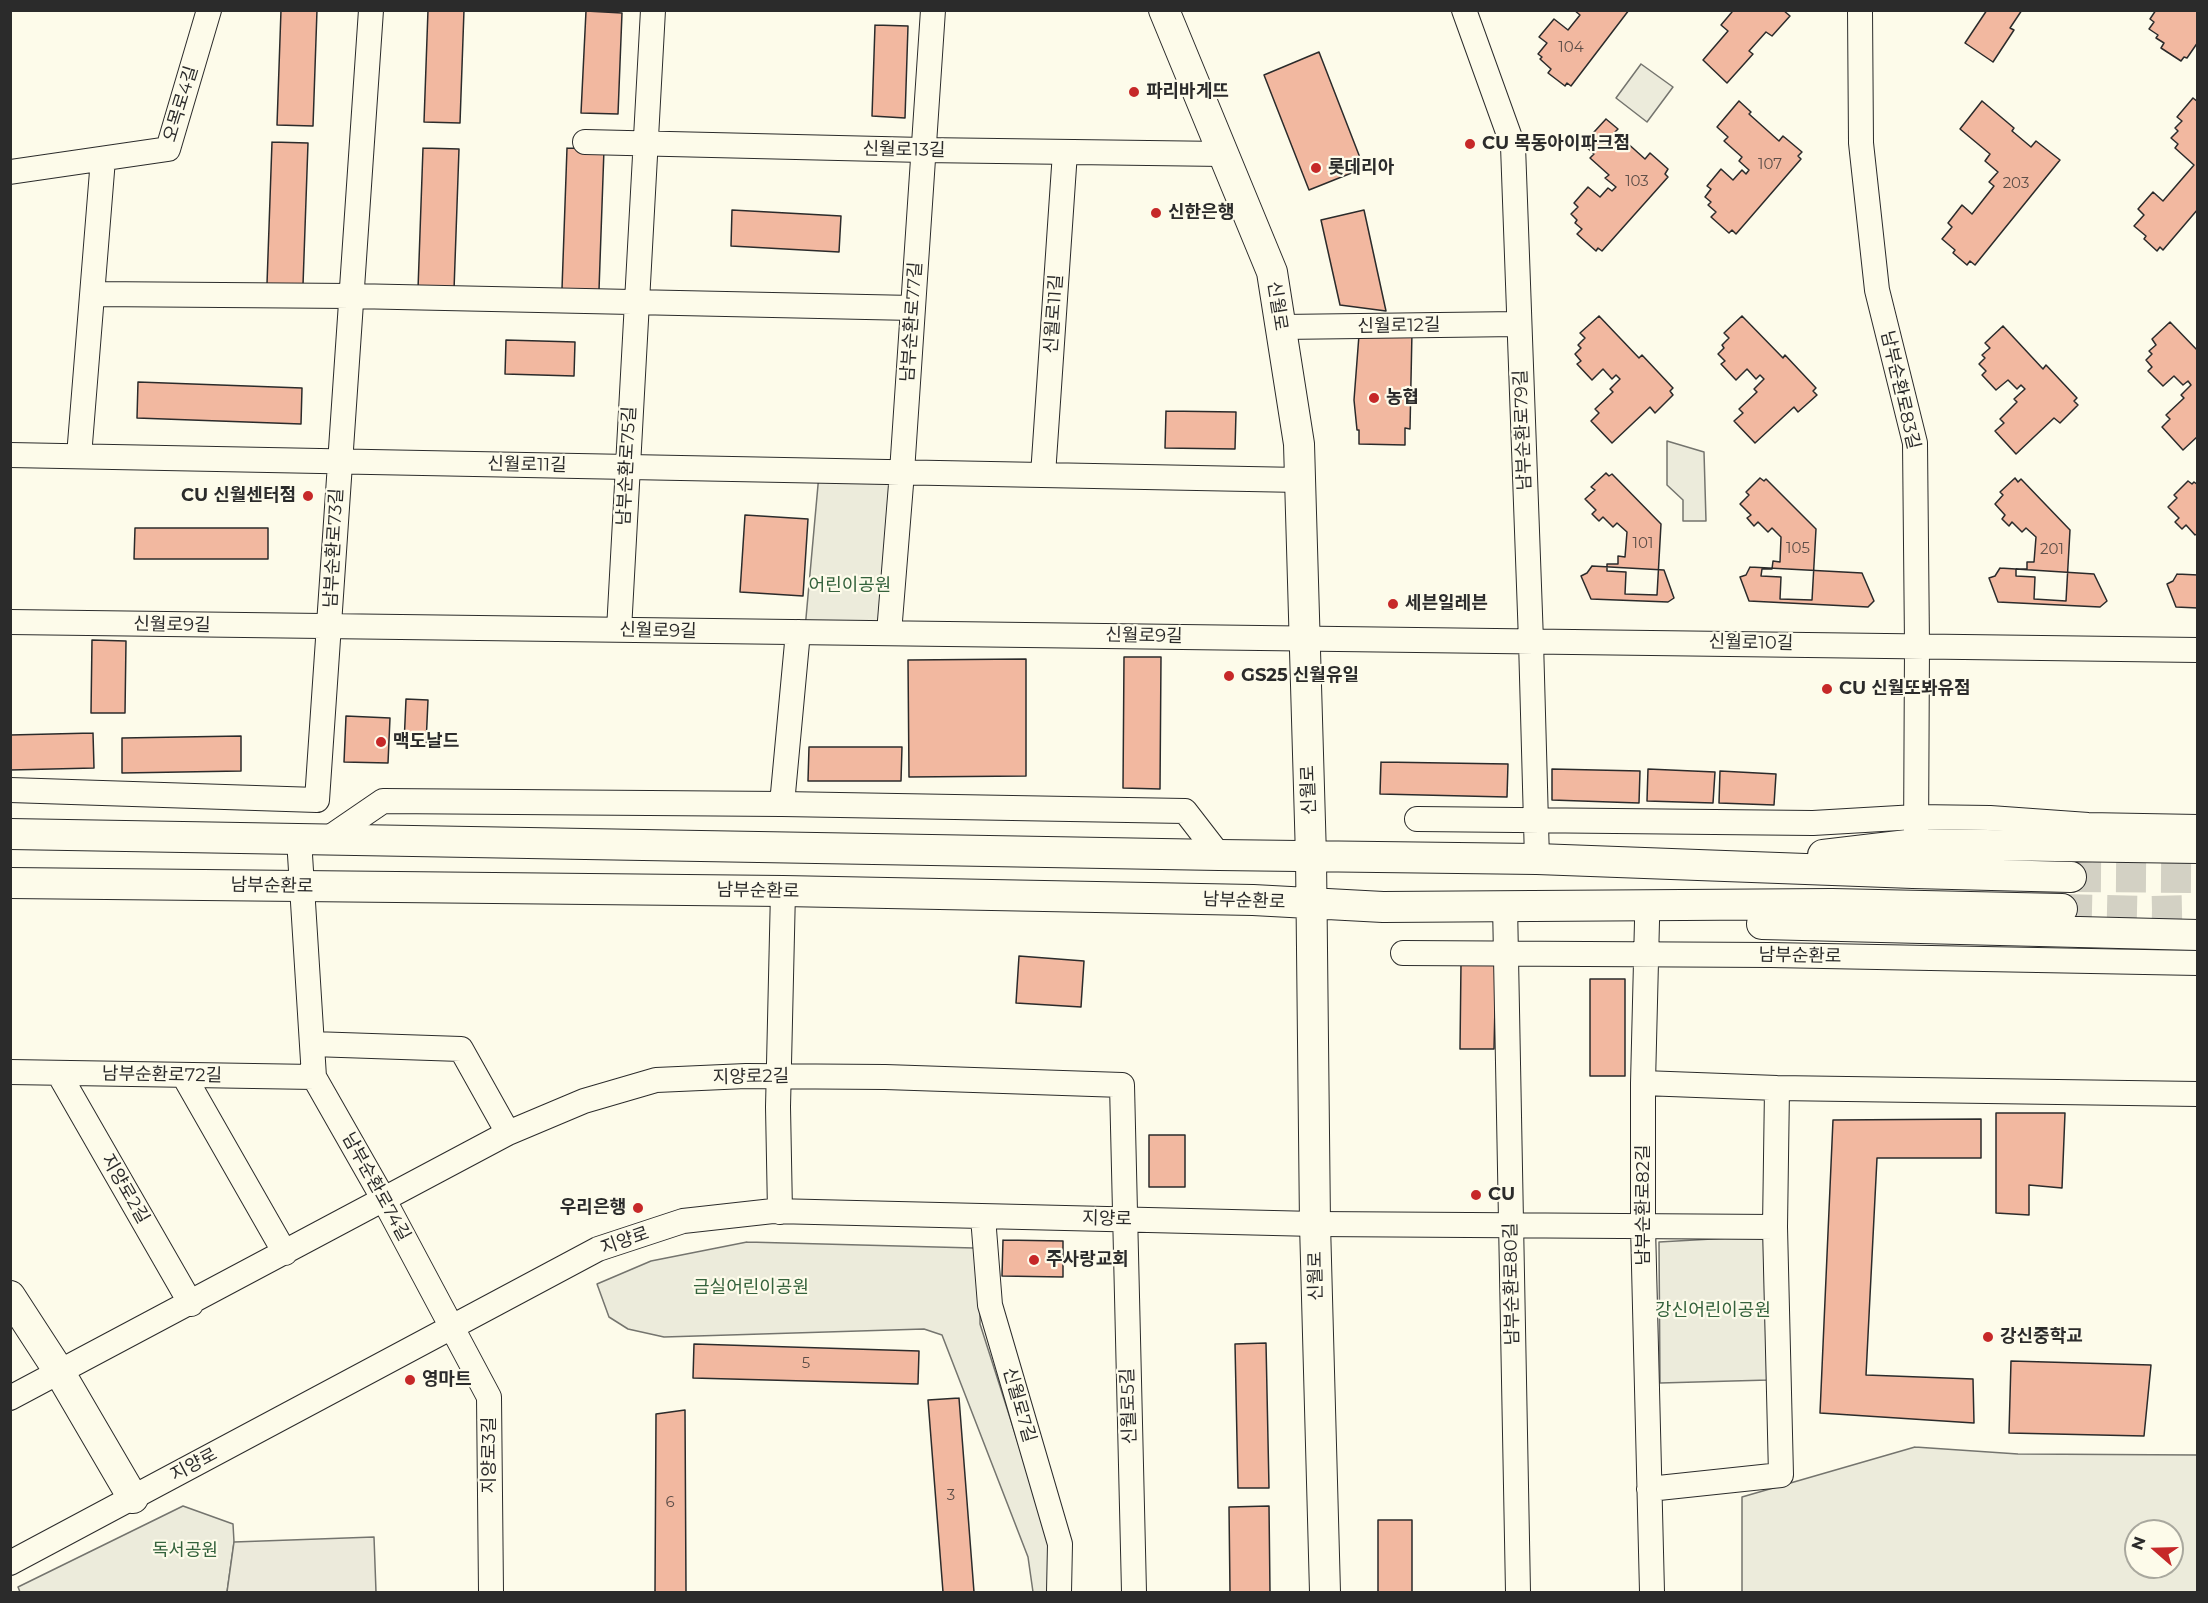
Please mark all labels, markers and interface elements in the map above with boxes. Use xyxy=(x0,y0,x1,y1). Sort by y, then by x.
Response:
house number: 104 xyxy=(1558,39,1584,57)
street label: 오목로4길 xyxy=(159,63,203,145)
place label: 파리바게뜨 xyxy=(1146,81,1229,103)
marker: 파리바게뜨 xyxy=(1127,85,1141,99)
place label: CU 목동아이파크점 xyxy=(1482,133,1630,155)
marker: CU 목동아이파크점 xyxy=(1463,137,1477,151)
street label: 신월로13길 xyxy=(862,138,946,162)
house number: 107 xyxy=(1758,156,1782,174)
place label: 롯데리아 xyxy=(1328,157,1394,179)
marker: 롯데리아 xyxy=(1309,161,1323,175)
house number: 103 xyxy=(1625,173,1649,191)
house number: 203 xyxy=(2003,175,2029,193)
place label: 신한은행 xyxy=(1168,202,1234,224)
marker: 신한은행 xyxy=(1149,206,1163,220)
street label: 남부순환로77길 xyxy=(897,261,927,383)
street label: 신월로11길 xyxy=(1040,274,1068,354)
street label: 신월로 xyxy=(1262,280,1292,332)
street label: 신월로12길 xyxy=(1357,314,1441,338)
street label: 남부순환로83길 xyxy=(1876,329,1924,451)
street label: 남부순환로79길 xyxy=(1510,369,1536,491)
place label: 농협 xyxy=(1386,387,1419,409)
marker: 농협 xyxy=(1367,391,1381,405)
street label: 남부순환로75길 xyxy=(613,406,641,526)
street label: 신월로11길 xyxy=(487,454,567,476)
place label: CU 신월센터점 xyxy=(181,485,296,507)
street label: 남부순환로73길 xyxy=(320,488,348,608)
marker: CU 신월센터점 xyxy=(301,489,315,503)
house number: 101 xyxy=(1633,535,1653,553)
house number: 105 xyxy=(1786,540,1810,558)
house number: 201 xyxy=(2040,541,2064,559)
park label: 어린이공원 xyxy=(809,575,891,597)
place label: 세븐일레븐 xyxy=(1405,593,1488,615)
marker: 세븐일레븐 xyxy=(1386,597,1400,611)
street label: 신월로9길 xyxy=(133,614,211,636)
street label: 신월로9길 xyxy=(619,620,697,642)
street label: 신월로9길 xyxy=(1105,625,1183,647)
street label: 신월로10길 xyxy=(1708,631,1794,655)
place label: GS25 신월유일 xyxy=(1241,665,1359,687)
marker: GS25 신월유일 xyxy=(1222,669,1236,683)
place label: CU 신월또봐유점 xyxy=(1839,678,1971,700)
marker: CU 신월또봐유점 xyxy=(1820,682,1834,696)
place label: 맥도날드 xyxy=(393,731,459,753)
marker: 맥도날드 xyxy=(374,735,388,749)
street label: 신월로 xyxy=(1297,765,1321,815)
street label: 남부순환로 xyxy=(230,874,314,898)
street label: 남부순환로 xyxy=(716,879,800,903)
street label: 남부순환로 xyxy=(1202,889,1286,913)
street label: 남부순환로 xyxy=(1758,944,1842,968)
street label: 남부순환로72길 xyxy=(102,1063,222,1087)
street label: 지양로2길 xyxy=(713,1066,789,1088)
street label: 남부순환로74길 xyxy=(337,1129,415,1245)
street label: 남부순환로82길 xyxy=(1633,1144,1655,1266)
street label: 지양로2길 xyxy=(97,1150,153,1228)
place label: CU xyxy=(1488,1184,1515,1206)
marker: CU xyxy=(1469,1188,1483,1202)
place label: 우리은행 xyxy=(560,1197,626,1219)
marker: 우리은행 xyxy=(631,1201,645,1215)
street label: 지양로 xyxy=(1082,1208,1132,1230)
street label: 남부순환로80길 xyxy=(1500,1222,1524,1346)
street label: 지양로 xyxy=(598,1223,652,1259)
place label: 주사랑교회 xyxy=(1046,1249,1129,1271)
street label: 신월로 xyxy=(1305,1251,1327,1301)
marker: 주사랑교회 xyxy=(1027,1253,1041,1267)
park label: 금실어린이공원 xyxy=(693,1277,809,1299)
park label: 강신어린이공원 xyxy=(1655,1300,1771,1322)
place label: 강신중학교 xyxy=(2000,1326,2083,1348)
marker: 강신중학교 xyxy=(1981,1330,1995,1344)
house number: 5 xyxy=(802,1355,810,1373)
street label: 신월로7길 xyxy=(998,1365,1040,1445)
street label: 신월로5길 xyxy=(1117,1367,1141,1445)
place label: 영마트 xyxy=(422,1369,472,1391)
marker: 영마트 xyxy=(403,1373,417,1387)
street label: 지양로3길 xyxy=(479,1417,501,1493)
street label: 지양로 xyxy=(167,1444,221,1486)
house number: 3 xyxy=(947,1487,955,1505)
house number: 6 xyxy=(665,1494,675,1512)
north arrow xyxy=(2124,1519,2184,1579)
text: N xyxy=(2127,1534,2150,1553)
park label: 독서공원 xyxy=(152,1540,218,1562)

